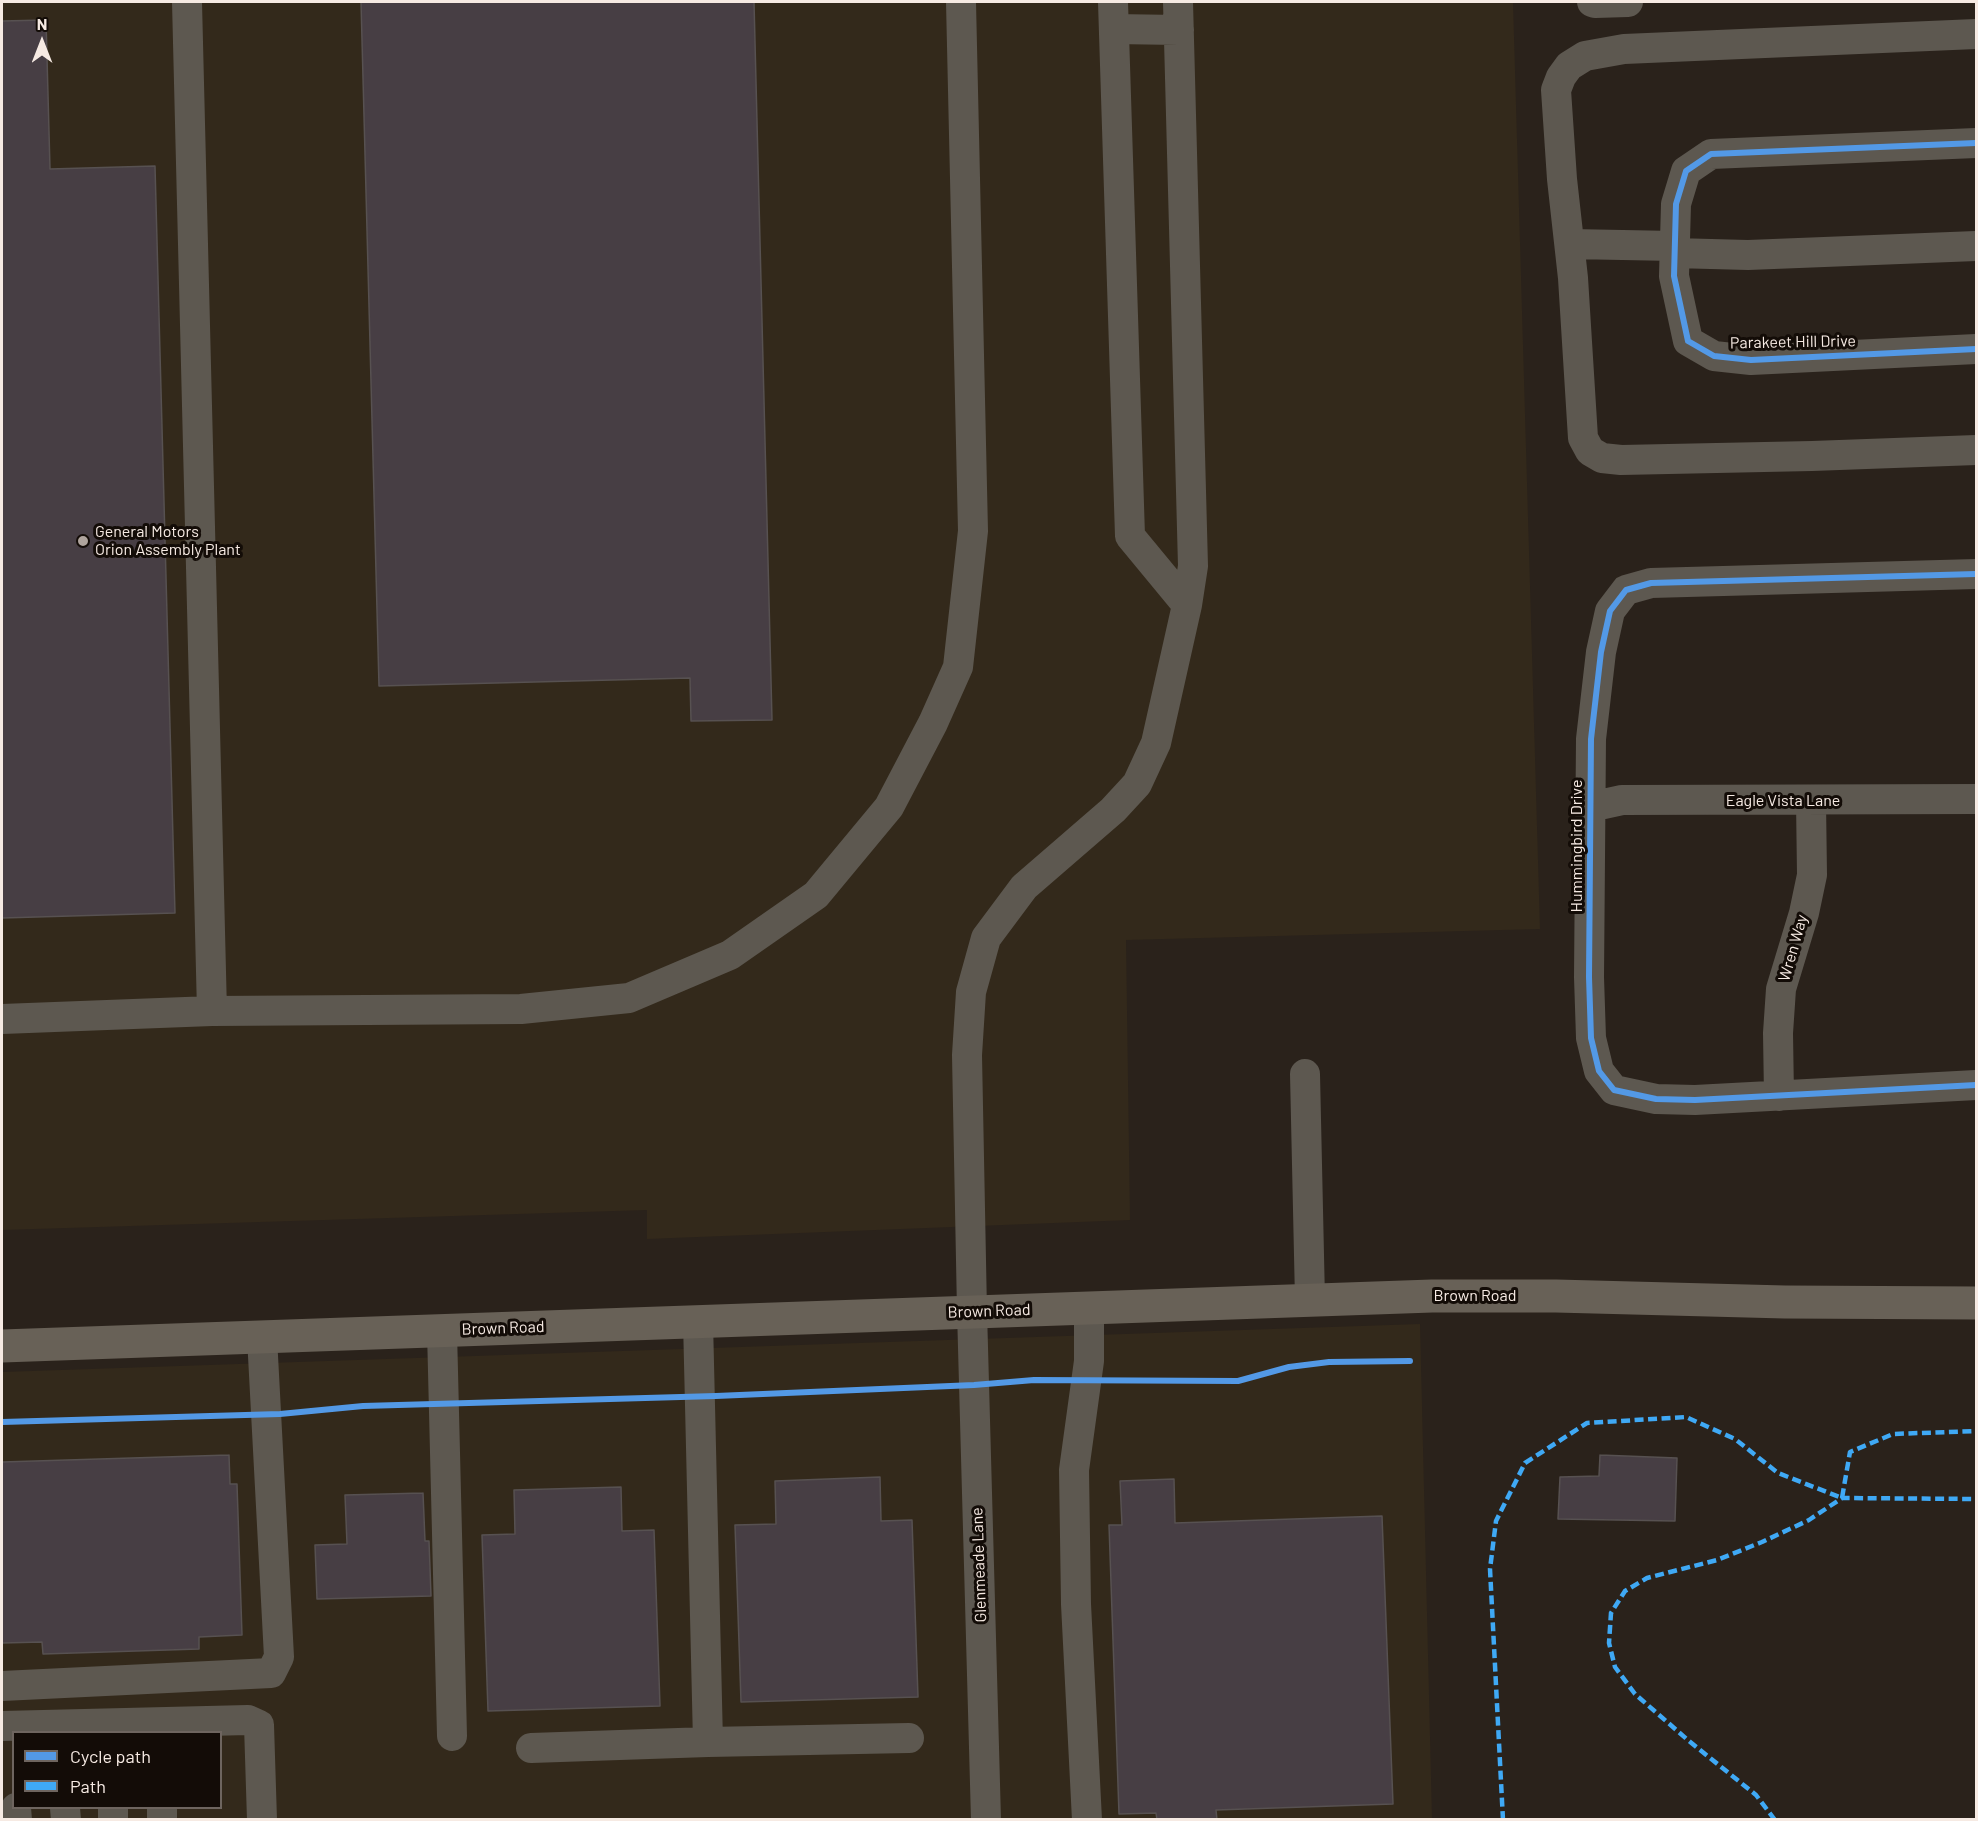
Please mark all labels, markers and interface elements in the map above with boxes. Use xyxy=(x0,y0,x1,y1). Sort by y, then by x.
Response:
north arrow xyxy=(12,12,72,72)
text: N xyxy=(37,14,47,33)
street label: Parakeet Hill Drive xyxy=(1730,331,1856,353)
place label: General Motors Orion Assembly Plant xyxy=(95,522,241,560)
marker: General Motors Orion Assembly Plant xyxy=(76,534,90,548)
street label: Hummingbird Drive xyxy=(1567,780,1587,912)
street label: Eagle Vista Lane xyxy=(1726,791,1840,811)
street label: Wren Way xyxy=(1774,912,1812,984)
street label: Brown Road xyxy=(1434,1286,1516,1306)
street label: Brown Road xyxy=(947,1300,1031,1322)
street label: Brown Road xyxy=(461,1317,545,1339)
street label: Glenmeade Lane xyxy=(967,1507,991,1623)
legend xyxy=(12,1731,222,1809)
text: Cycle path xyxy=(70,1745,151,1767)
text: Path xyxy=(70,1775,106,1797)

